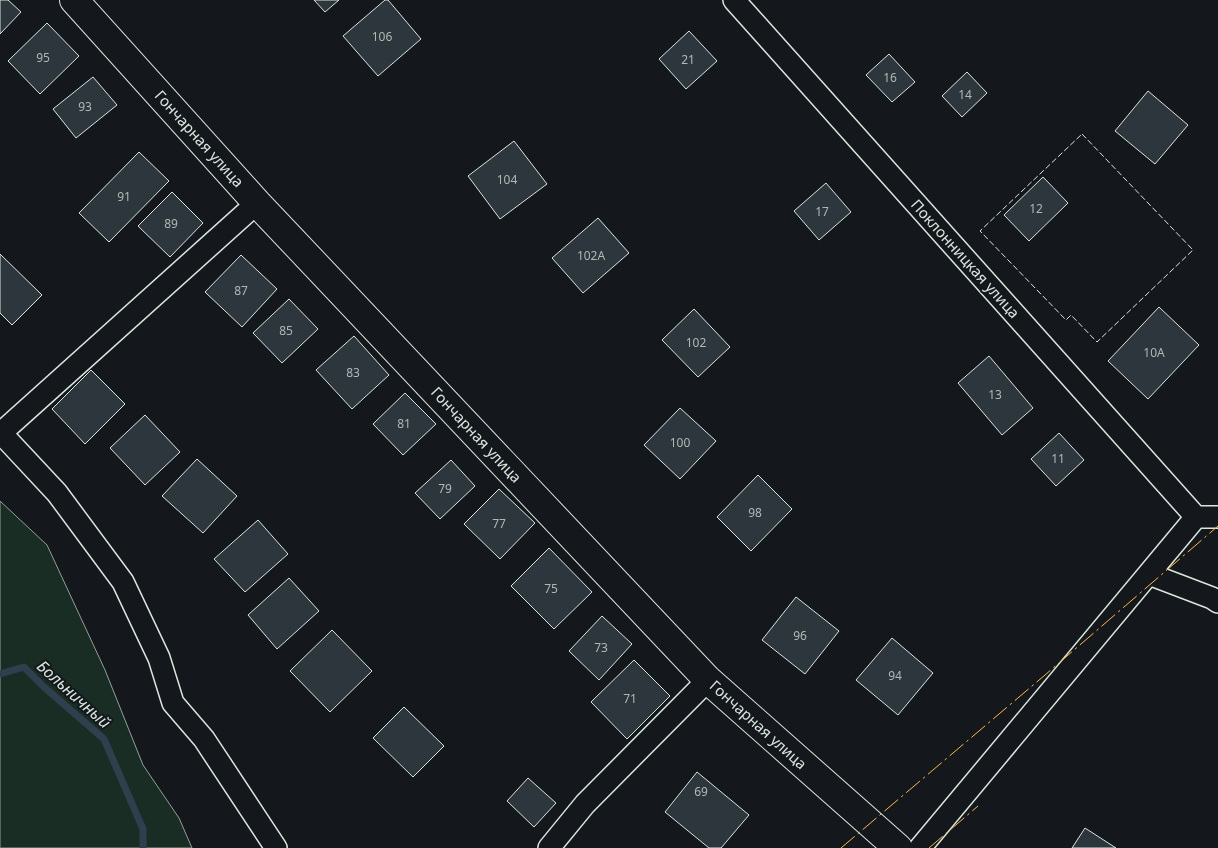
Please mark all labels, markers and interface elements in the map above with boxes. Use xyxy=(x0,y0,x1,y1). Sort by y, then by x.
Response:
house number: 106 xyxy=(372,28,392,45)
house number: 95 xyxy=(36,49,50,66)
house number: 21 xyxy=(681,51,695,68)
house number: 16 xyxy=(883,69,897,86)
street label: Гончарная улица xyxy=(151,86,249,191)
house number: 14 xyxy=(958,86,972,103)
house number: 93 xyxy=(78,98,92,115)
house number: 104 xyxy=(497,171,517,188)
house number: 91 xyxy=(117,188,131,205)
street label: Поклонницкая улица xyxy=(907,195,1025,322)
house number: 12 xyxy=(1029,200,1043,217)
house number: 17 xyxy=(815,203,829,220)
house number: 89 xyxy=(164,215,178,232)
house number: 102А xyxy=(577,247,605,264)
house number: 87 xyxy=(234,282,248,299)
house number: 85 xyxy=(279,322,293,339)
house number: 102 xyxy=(686,334,706,351)
house number: 10А xyxy=(1143,344,1165,361)
house number: 83 xyxy=(346,364,360,381)
street label: Гончарная улица xyxy=(427,382,526,487)
house number: 13 xyxy=(988,386,1002,403)
house number: 81 xyxy=(397,415,411,432)
house number: 100 xyxy=(670,434,690,451)
house number: 11 xyxy=(1051,450,1065,467)
house number: 79 xyxy=(438,480,452,497)
house number: 98 xyxy=(748,504,762,521)
house number: 77 xyxy=(492,515,506,532)
house number: 75 xyxy=(544,580,558,597)
house number: 96 xyxy=(793,627,807,644)
house number: 73 xyxy=(594,639,608,656)
water label: Больничный xyxy=(32,655,116,733)
house number: 94 xyxy=(888,667,902,684)
street label: Гончарная улица xyxy=(706,675,811,773)
house number: 71 xyxy=(623,690,637,707)
house number: 69 xyxy=(694,783,708,800)

